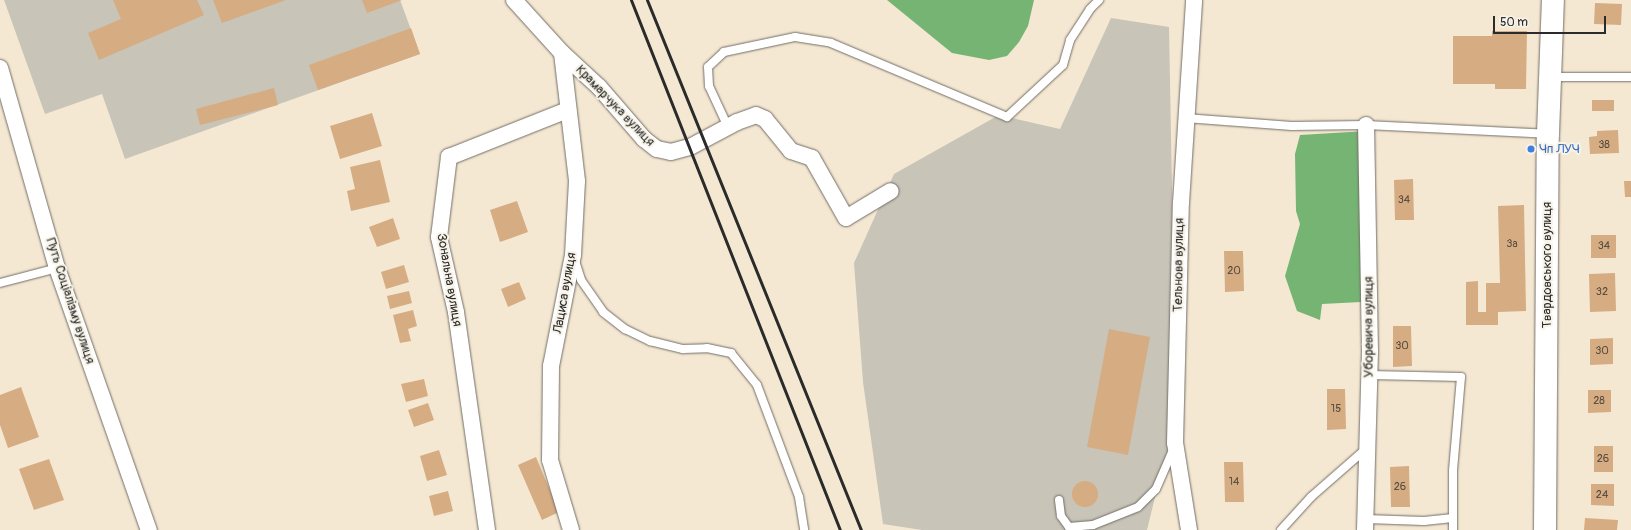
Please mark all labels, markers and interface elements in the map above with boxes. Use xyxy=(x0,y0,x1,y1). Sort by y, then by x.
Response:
scale bar xyxy=(1495,8,1608,34)
text: 50 m xyxy=(1500,15,1528,30)
street label: Крамарчука вулиця xyxy=(572,62,658,150)
house number: 38 xyxy=(1598,138,1610,152)
place label: Чп ЛУЧ xyxy=(1539,141,1580,157)
marker: Чп ЛУЧ xyxy=(1526,144,1536,154)
house number: 34 xyxy=(1398,193,1410,207)
street label: Твардовського вулиця xyxy=(1539,202,1555,328)
street label: Тельнова вулиця xyxy=(1170,218,1188,312)
street label: Зональна вулиця xyxy=(433,232,465,328)
street label: Путь Соціалізму вулиця xyxy=(42,236,98,366)
house number: 3а xyxy=(1506,237,1518,251)
house number: 34 xyxy=(1598,239,1610,253)
street label: Лациса вулиця xyxy=(550,251,580,335)
house number: 20 xyxy=(1227,264,1241,278)
street label: Уборевича вулиця xyxy=(1361,276,1377,378)
house number: 32 xyxy=(1596,285,1608,299)
house number: 30 xyxy=(1395,339,1409,353)
house number: 30 xyxy=(1595,344,1609,358)
house number: 28 xyxy=(1593,394,1605,408)
house number: 15 xyxy=(1331,402,1341,416)
house number: 26 xyxy=(1597,452,1609,466)
house number: 14 xyxy=(1229,475,1239,489)
house number: 26 xyxy=(1394,480,1406,494)
house number: 24 xyxy=(1596,488,1608,502)

